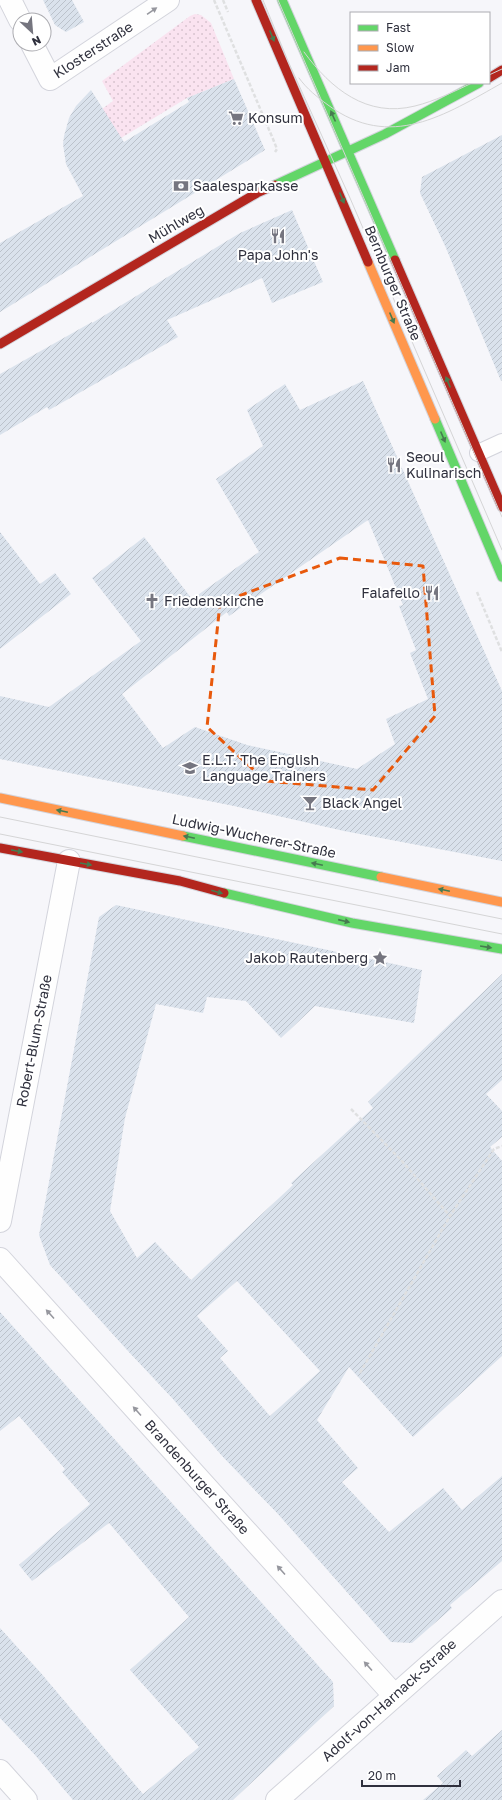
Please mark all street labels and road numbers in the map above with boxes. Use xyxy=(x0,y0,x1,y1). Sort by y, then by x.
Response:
street label: Klosterstraße xyxy=(50,18,136,82)
street label: Mühlweg xyxy=(145,201,207,246)
street label: Bernburger Straße xyxy=(362,223,425,343)
street label: Ludwig-Wucherer-Straße xyxy=(171,810,338,861)
street label: Robert-Blum-Straße xyxy=(12,973,55,1109)
street label: Brandenburger Straße xyxy=(141,1416,253,1537)
street label: Adolf-von-Harnack-Straße xyxy=(318,1635,459,1764)

